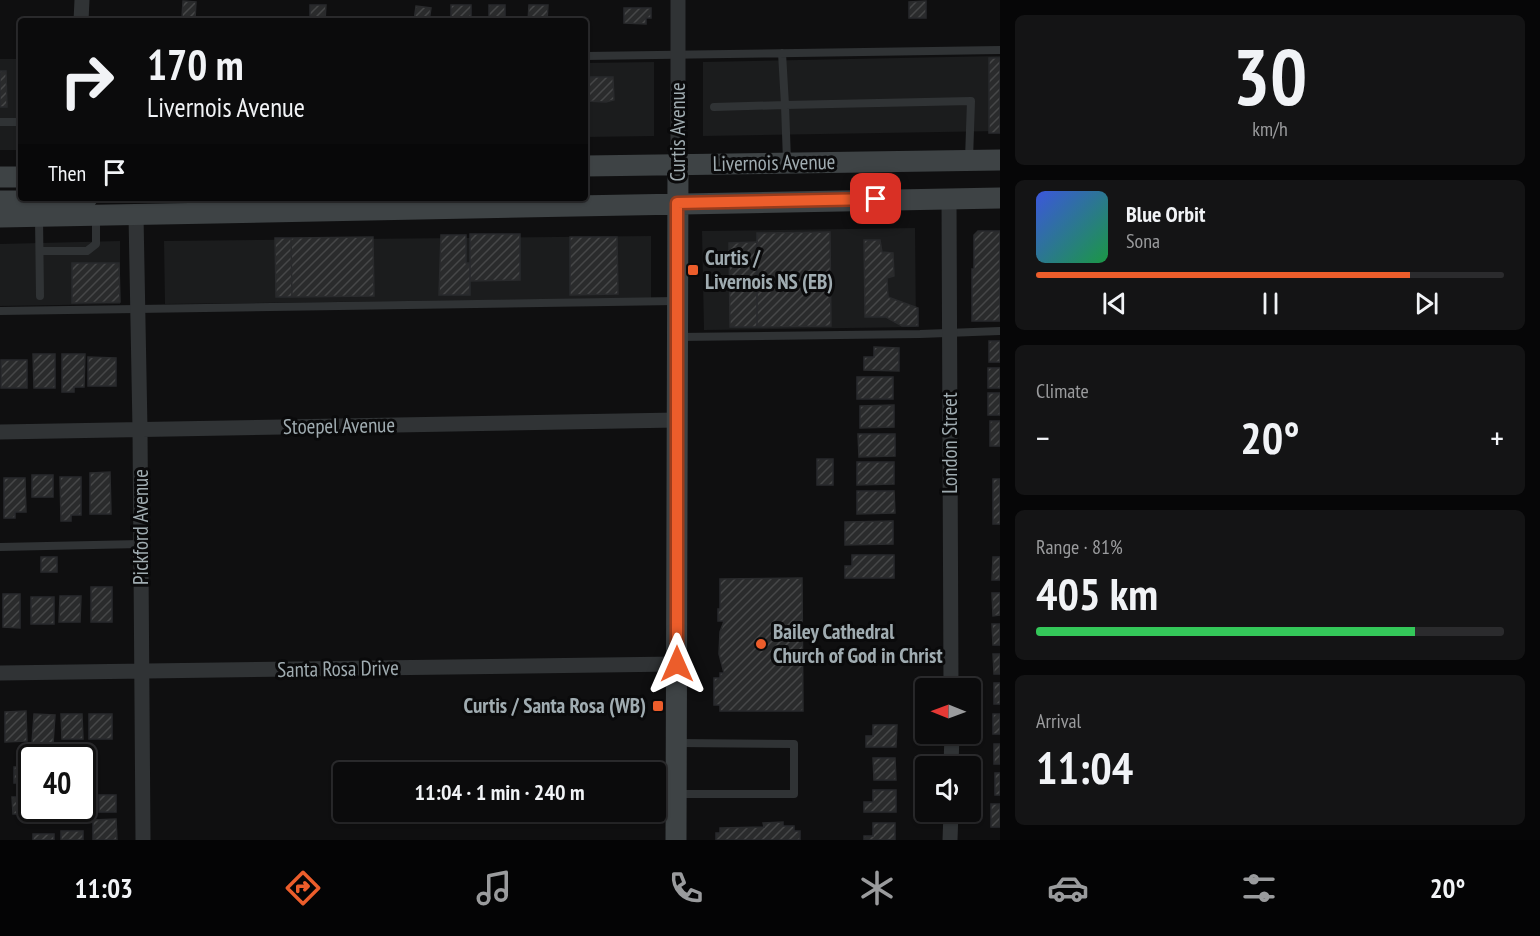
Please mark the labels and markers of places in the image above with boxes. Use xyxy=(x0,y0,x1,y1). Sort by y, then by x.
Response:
pin xyxy=(850,173,901,224)
place label: Curtis / Livernois NS (EB) xyxy=(705,244,833,295)
marker: Curtis / Livernois NS (EB) xyxy=(686,263,700,277)
place label: Bailey Cathedral Church of God in Christ xyxy=(773,618,943,669)
marker: Bailey Cathedral Church of God in Christ xyxy=(754,637,768,651)
place label: Curtis / Santa Rosa (WB) xyxy=(464,692,646,719)
marker: Curtis / Santa Rosa (WB) xyxy=(651,699,665,713)

